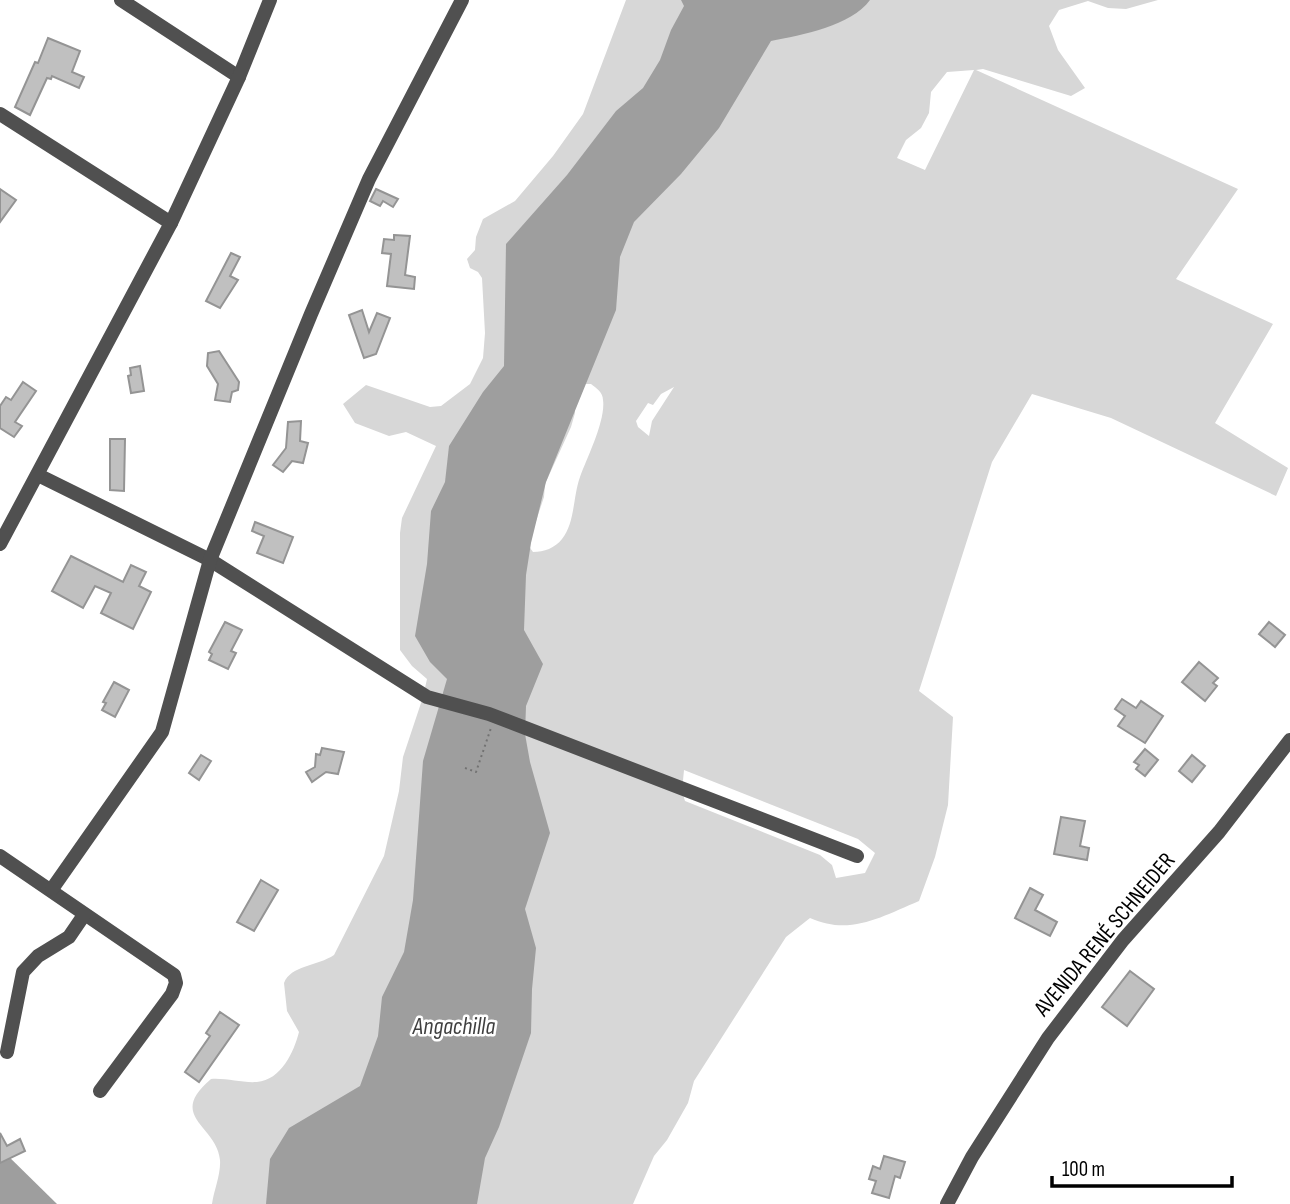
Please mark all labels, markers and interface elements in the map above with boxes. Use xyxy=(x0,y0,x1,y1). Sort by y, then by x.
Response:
street label: AVENIDA RENÉ SCHNEIDER xyxy=(1028,847,1182,1023)
water label: Angachilla xyxy=(412,1012,495,1041)
scale bar xyxy=(1052,1144,1232,1188)
text: 100 m xyxy=(1062,1157,1105,1182)

